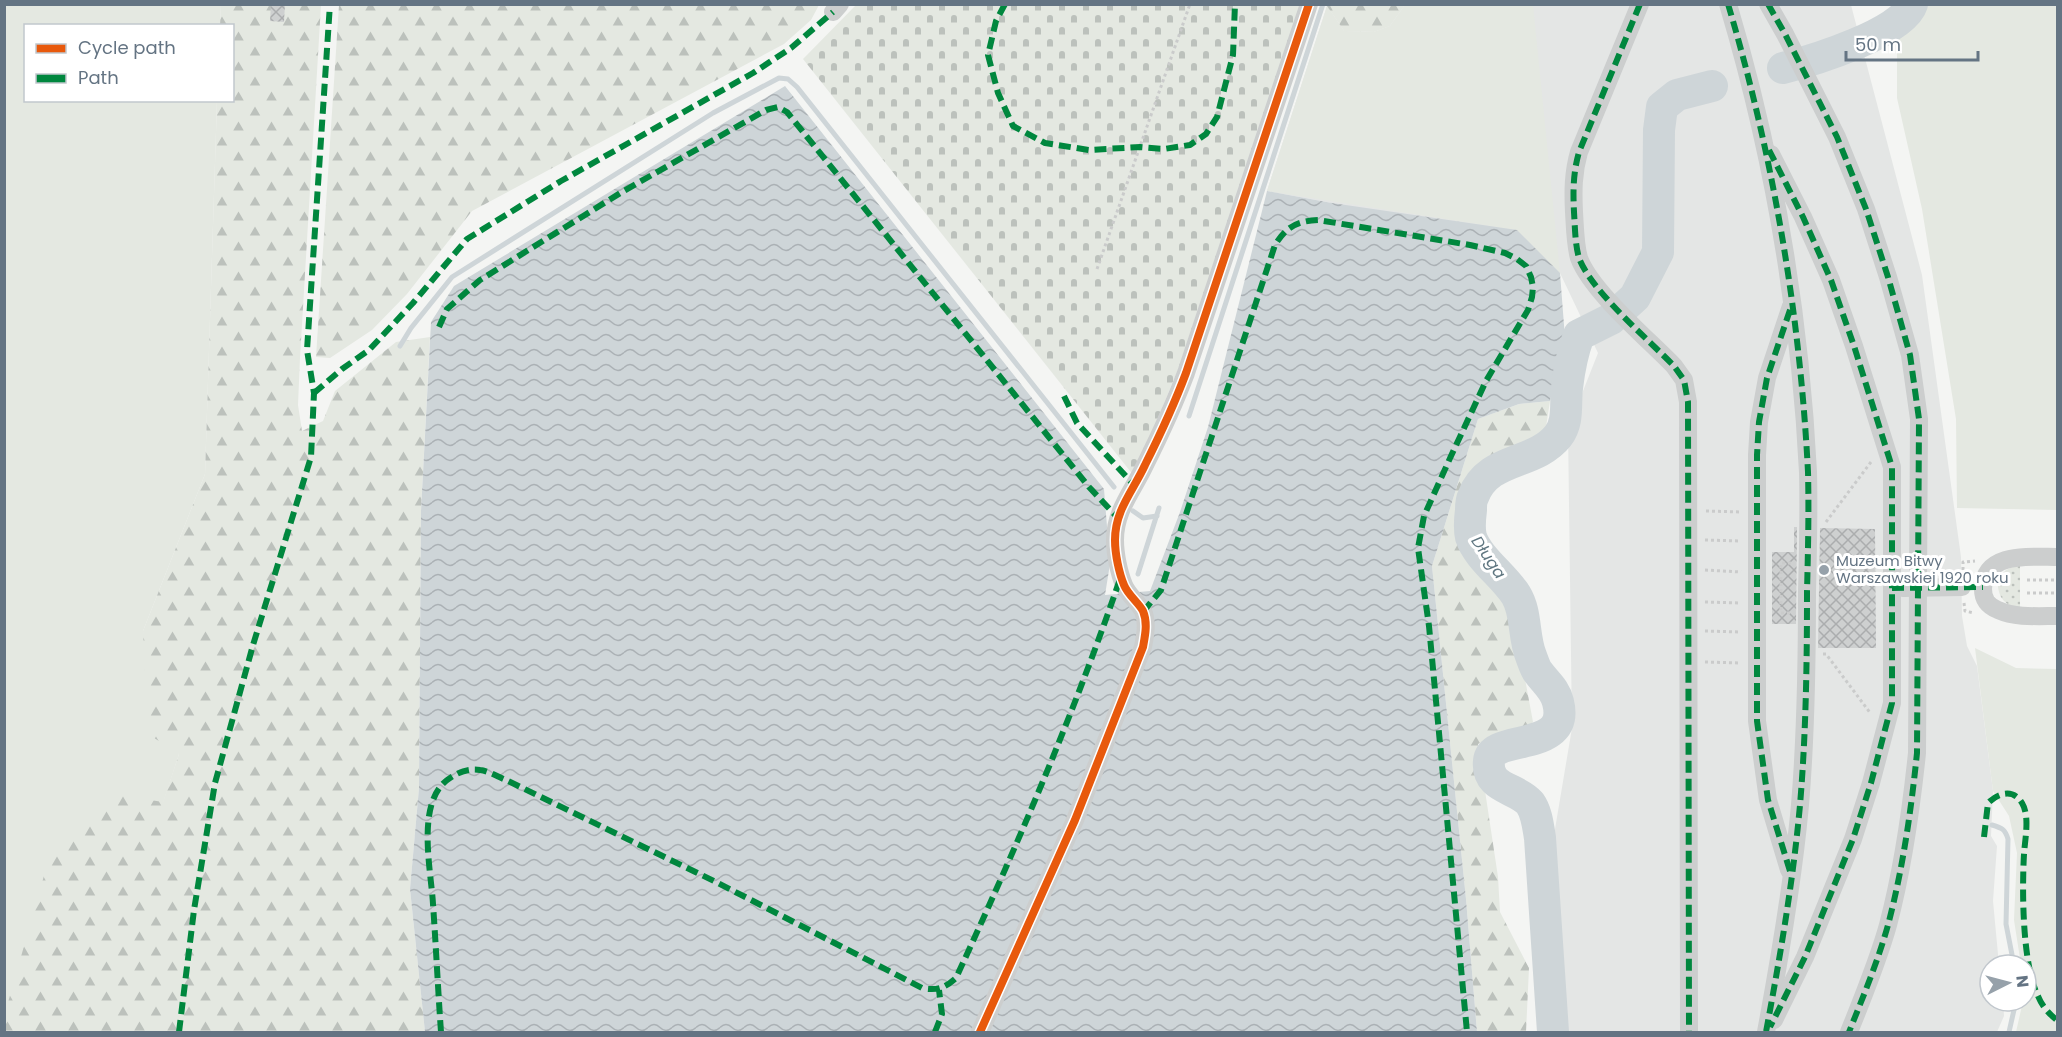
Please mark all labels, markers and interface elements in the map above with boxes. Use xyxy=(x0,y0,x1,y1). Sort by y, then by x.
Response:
legend xyxy=(24,24,234,102)
scale bar xyxy=(1846,24,1978,62)
text: 50 m xyxy=(1855,32,1901,57)
text: Cycle path xyxy=(78,35,176,60)
text: Path xyxy=(78,65,119,90)
water label: Długa xyxy=(1466,531,1511,583)
place label: Muzeum Bitwy Warszawskiej 1920 roku xyxy=(1836,550,2009,588)
marker: Muzeum Bitwy Warszawskiej 1920 roku xyxy=(1817,563,1831,577)
north arrow xyxy=(1978,953,2038,1013)
text: N xyxy=(2010,974,2034,989)

